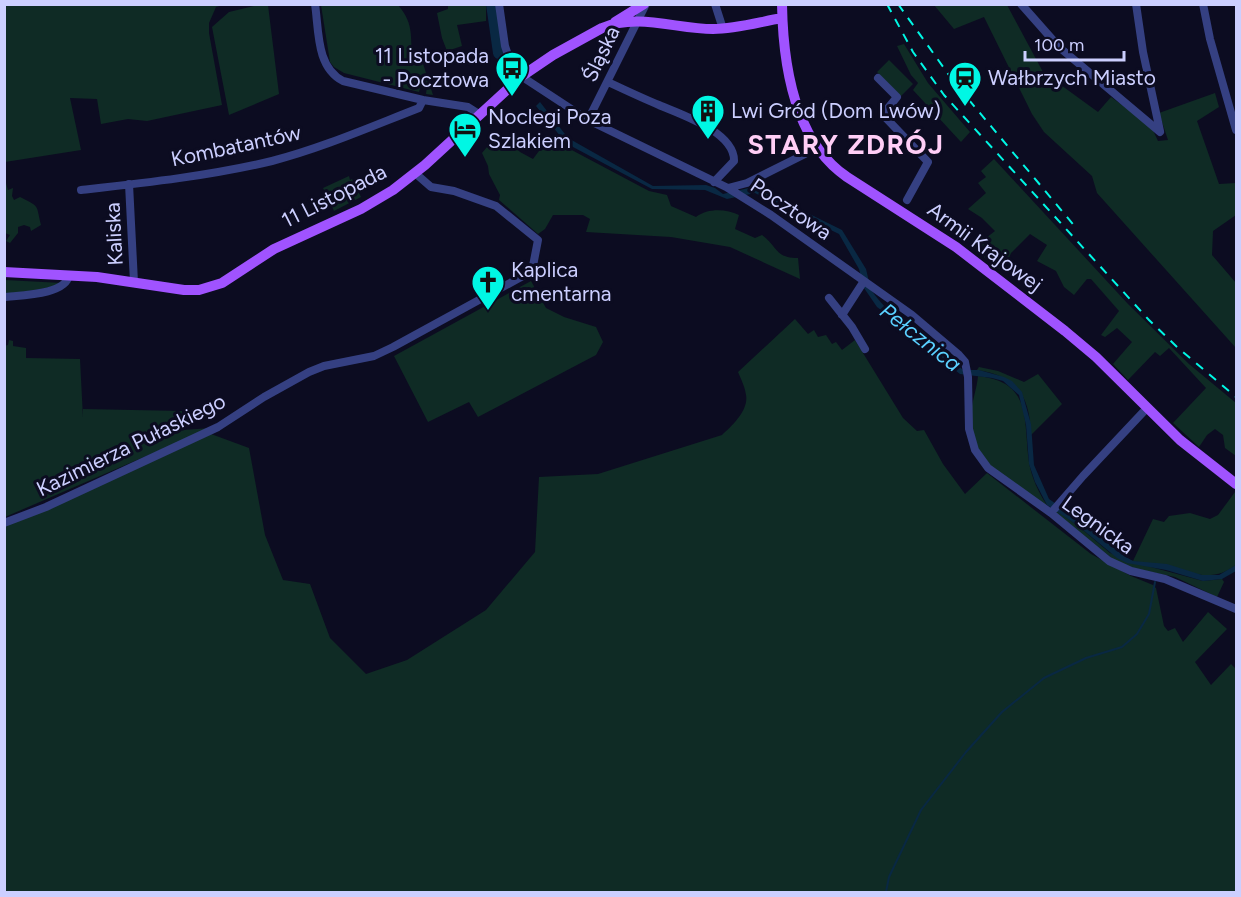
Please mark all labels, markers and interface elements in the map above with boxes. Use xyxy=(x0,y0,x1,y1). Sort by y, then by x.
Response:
street label: Śląska xyxy=(576,22,625,86)
scale bar xyxy=(1025,24,1124,62)
text: 100 m xyxy=(1034,34,1084,56)
place label: 11 Listopada - Pocztowa xyxy=(375,43,489,92)
bus stop icon: 11 Listopada - Pocztowa xyxy=(494,50,530,97)
station icon: Wałbrzych Miasto xyxy=(947,60,983,107)
place label: Wałbrzych Miasto xyxy=(988,65,1156,90)
building icon: Lwi Gród (Dom Lwów) xyxy=(690,93,726,140)
place label: Lwi Gród (Dom Lwów) xyxy=(731,98,941,123)
place label: Noclegi Poza Szlakiem xyxy=(488,104,611,153)
hotel icon: Noclegi Poza Szlakiem xyxy=(447,111,483,158)
street label: Kombatantów xyxy=(169,119,304,171)
district label: STARY ZDRÓJ xyxy=(747,128,945,161)
street label: 11 Listopada xyxy=(277,158,390,233)
street label: Pocztowa xyxy=(746,172,837,245)
street label: Armii Krajowej xyxy=(923,197,1047,297)
street label: Kaliska xyxy=(99,202,128,266)
place label: Kaplica cmentarna xyxy=(511,257,612,306)
church icon: Kaplica cmentarna xyxy=(470,264,506,311)
water label: Pełcznica xyxy=(875,297,967,378)
street label: Kazimierza Pułaskiego xyxy=(32,388,229,501)
street label: Legnicka xyxy=(1057,490,1139,559)

